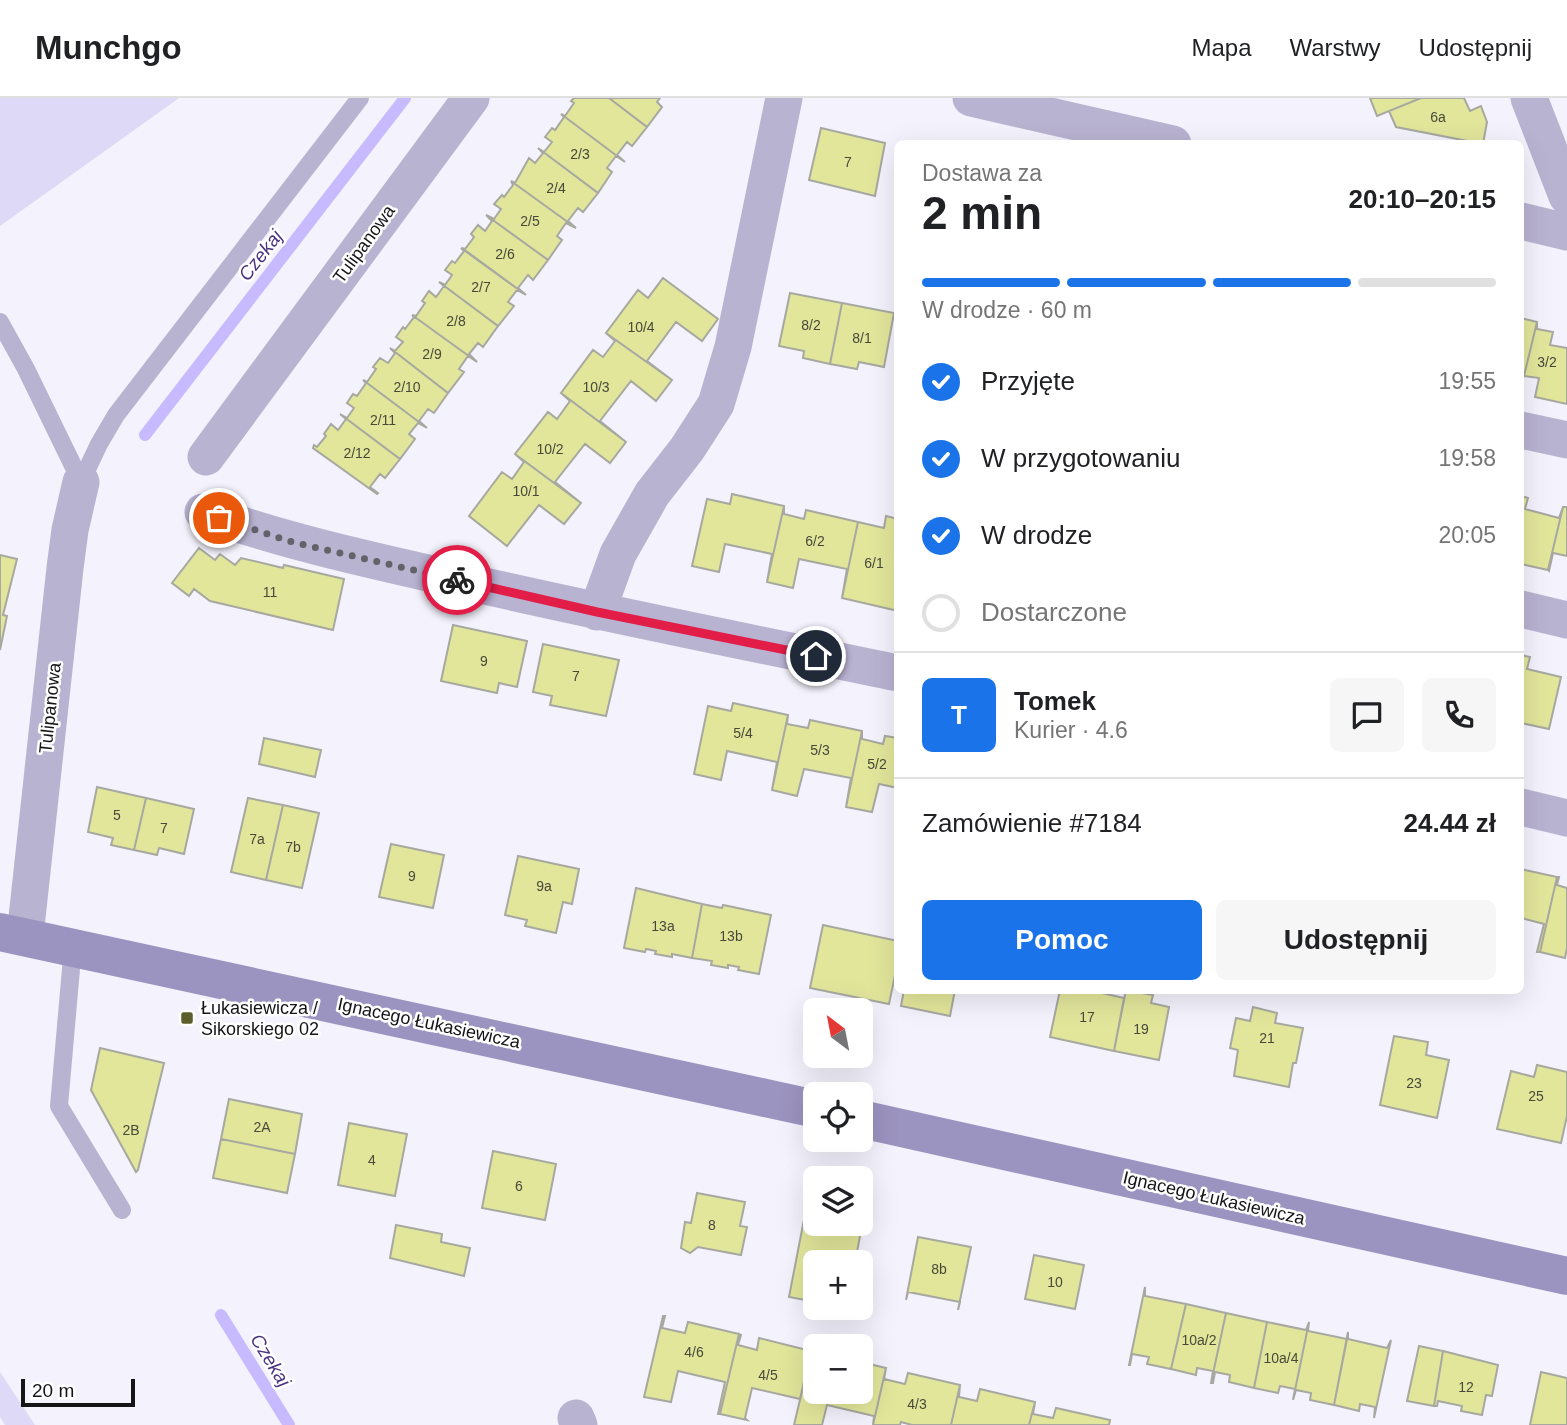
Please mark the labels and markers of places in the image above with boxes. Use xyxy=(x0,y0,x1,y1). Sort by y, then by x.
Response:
pin xyxy=(189,488,249,548)
pin xyxy=(786,626,846,686)
place label: Łukasiewicza / Sikorskiego 02 xyxy=(201,998,319,1039)
marker: Łukasiewicza / Sikorskiego 02 xyxy=(179,1010,195,1026)

